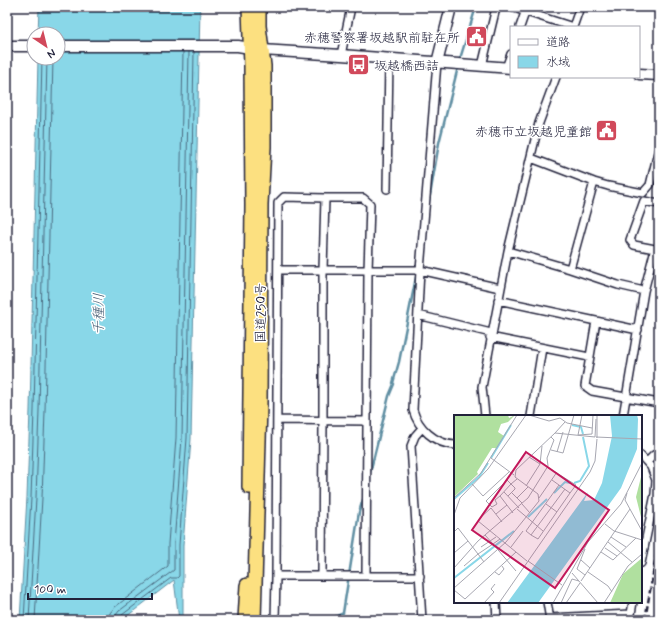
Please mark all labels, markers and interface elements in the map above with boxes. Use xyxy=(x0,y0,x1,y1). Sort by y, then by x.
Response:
public building icon: 赤穂警察署坂越駅前駐在所 xyxy=(463,24,489,50)
north arrow xyxy=(26,26,66,66)
legend xyxy=(510,26,640,78)
place label: 赤穂警察署坂越駅前駐在所 xyxy=(304,30,460,47)
text: 道路 xyxy=(546,35,570,51)
text: N xyxy=(44,46,58,61)
bus stop icon: 坂越橋西詰 xyxy=(346,52,372,78)
text: 水域 xyxy=(546,55,570,71)
place label: 坂越橋西詰 xyxy=(374,58,439,75)
public building icon: 赤穂市立坂越児童館 xyxy=(594,118,620,144)
place label: 赤穂市立坂越児童館 xyxy=(475,124,592,141)
street label: 国道250号 xyxy=(253,283,270,343)
water label: 千種川 xyxy=(90,293,108,335)
inset map xyxy=(454,415,642,603)
scale bar xyxy=(28,575,152,601)
text: 100 m xyxy=(34,582,66,598)

